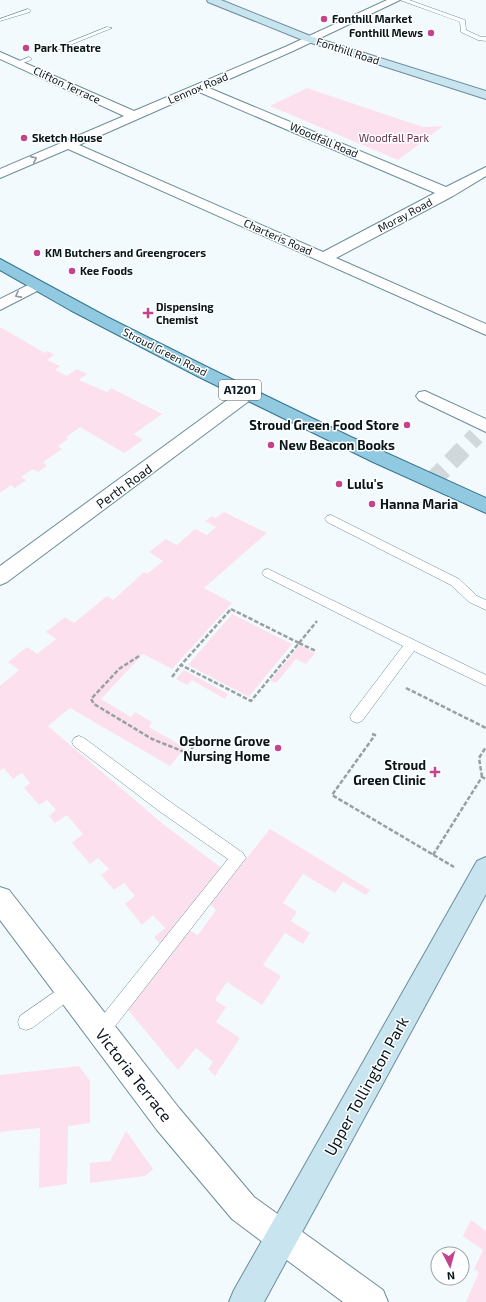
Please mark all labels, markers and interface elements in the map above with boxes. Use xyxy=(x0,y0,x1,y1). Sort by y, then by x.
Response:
place label: Fonthill Market xyxy=(332,12,413,25)
marker: Fonthill Market xyxy=(319,14,329,24)
place label: Fonthill Mews xyxy=(349,26,423,39)
marker: Fonthill Mews xyxy=(426,28,436,38)
street label: Fonthill Road xyxy=(315,34,381,67)
place label: Park Theatre xyxy=(34,41,101,54)
marker: Park Theatre xyxy=(21,43,31,53)
street label: Clifton Terrace xyxy=(32,63,103,106)
street label: Lennox Road xyxy=(166,69,230,106)
street label: Woodfall Road xyxy=(288,119,360,160)
place label: Sketch House xyxy=(32,131,102,144)
park label: Woodfall Park xyxy=(359,131,430,144)
marker: Sketch House xyxy=(19,133,29,143)
one-way arrow xyxy=(30,155,37,163)
street label: Moray Road xyxy=(375,195,434,234)
street label: Charteris Road xyxy=(242,216,315,257)
place label: KM Butchers and Greengrocers xyxy=(45,246,206,259)
marker: KM Butchers and Greengrocers xyxy=(32,248,42,258)
place label: Kee Foods xyxy=(80,264,133,277)
marker: Kee Foods xyxy=(67,266,77,276)
one-way arrow xyxy=(15,291,22,298)
place label: Dispensing Chemist xyxy=(156,300,214,326)
marker: Dispensing Chemist xyxy=(143,308,153,318)
street label: Stroud Green Road xyxy=(121,325,210,378)
road number: A1201 xyxy=(219,380,261,400)
place label: Stroud Green Food Store xyxy=(249,417,399,433)
marker: Stroud Green Food Store xyxy=(402,420,412,430)
place label: New Beacon Books xyxy=(279,437,395,453)
marker: New Beacon Books xyxy=(266,440,276,450)
street label: Perth Road xyxy=(93,460,155,512)
place label: Lulu's xyxy=(347,476,383,492)
marker: Lulu's xyxy=(334,479,344,489)
place label: Hanna Maria xyxy=(380,496,458,512)
marker: Hanna Maria xyxy=(367,499,377,509)
place label: Osborne Grove Nursing Home xyxy=(179,733,270,764)
marker: Osborne Grove Nursing Home xyxy=(273,743,283,753)
place label: Stroud Green Clinic xyxy=(353,757,426,788)
marker: Stroud Green Clinic xyxy=(429,766,441,778)
street label: Upper Tollington Park xyxy=(319,1013,412,1159)
street label: Victoria Terrace xyxy=(92,1024,177,1125)
north arrow xyxy=(430,1246,470,1286)
text: N xyxy=(446,1270,456,1283)

